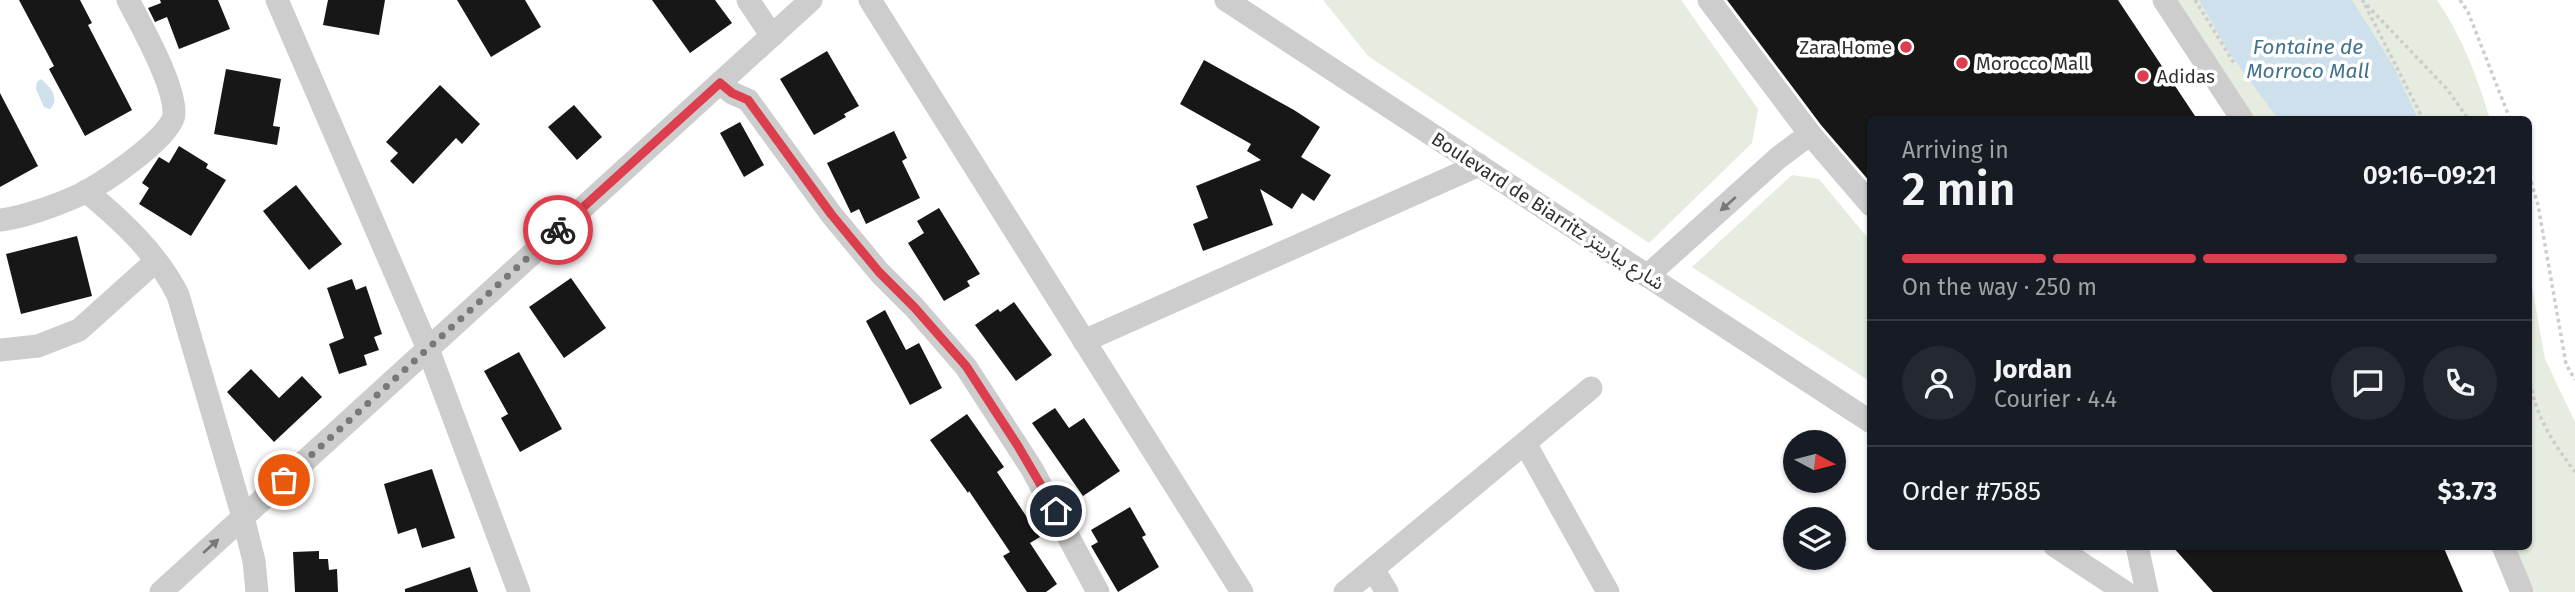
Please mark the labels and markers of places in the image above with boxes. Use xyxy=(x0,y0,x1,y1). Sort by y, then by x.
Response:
place label: Zara Home xyxy=(1799,36,1892,59)
marker: Zara Home xyxy=(1898,39,1914,55)
place label: Morocco Mall xyxy=(1976,52,2090,75)
marker: Morocco Mall xyxy=(1954,55,1970,71)
place label: Adidas xyxy=(2157,65,2215,88)
marker: Adidas xyxy=(2135,68,2151,84)
pin xyxy=(254,450,314,510)
pin xyxy=(1026,481,1086,541)

